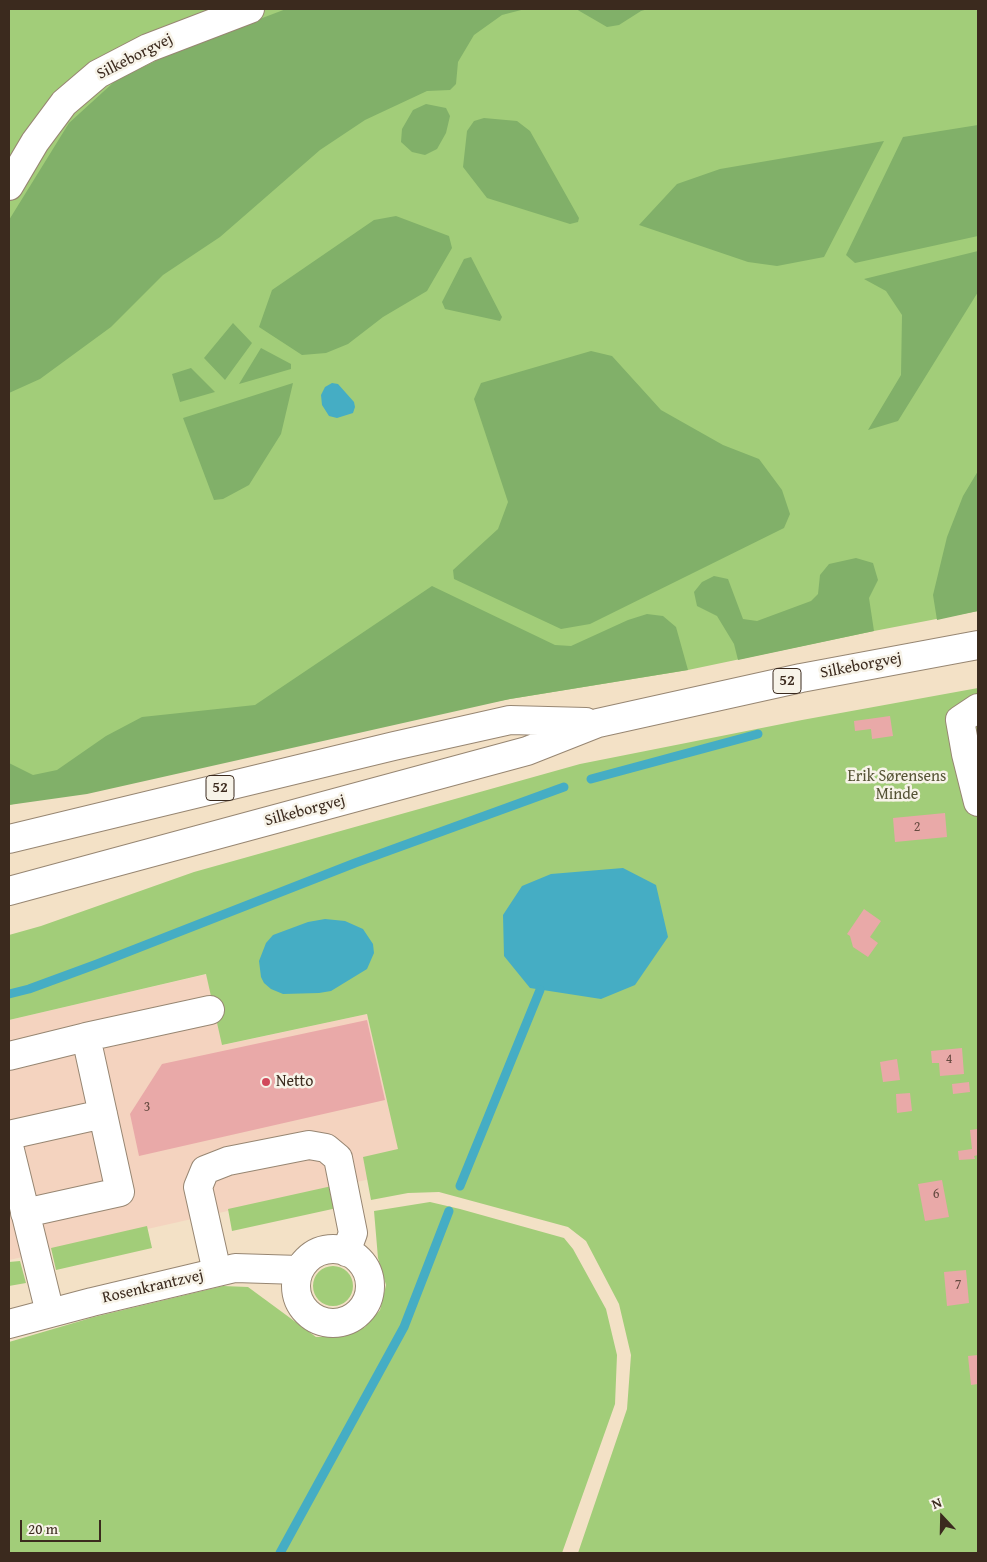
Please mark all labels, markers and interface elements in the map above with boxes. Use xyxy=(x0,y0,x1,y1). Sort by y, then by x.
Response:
street label: Silkeborgvej xyxy=(94,30,176,84)
street label: Silkeborgvej xyxy=(819,649,903,683)
road number: 52 xyxy=(773,668,801,694)
park label: Erik Sørensens Minde xyxy=(848,767,946,805)
road number: 52 xyxy=(206,776,234,800)
street label: Silkeborgvej xyxy=(263,791,347,831)
house number: 2 xyxy=(914,819,920,835)
house number: 4 xyxy=(946,1051,952,1067)
place label: Netto xyxy=(276,1072,313,1092)
marker: Netto xyxy=(260,1076,272,1088)
house number: 3 xyxy=(144,1099,150,1115)
house number: 6 xyxy=(933,1186,939,1202)
street label: Rosenkrantzvej xyxy=(100,1266,206,1308)
house number: 7 xyxy=(955,1277,961,1293)
north arrow xyxy=(917,1492,967,1542)
text: N xyxy=(929,1492,945,1514)
scale bar xyxy=(22,1510,104,1542)
text: 20 m xyxy=(28,1518,58,1539)

